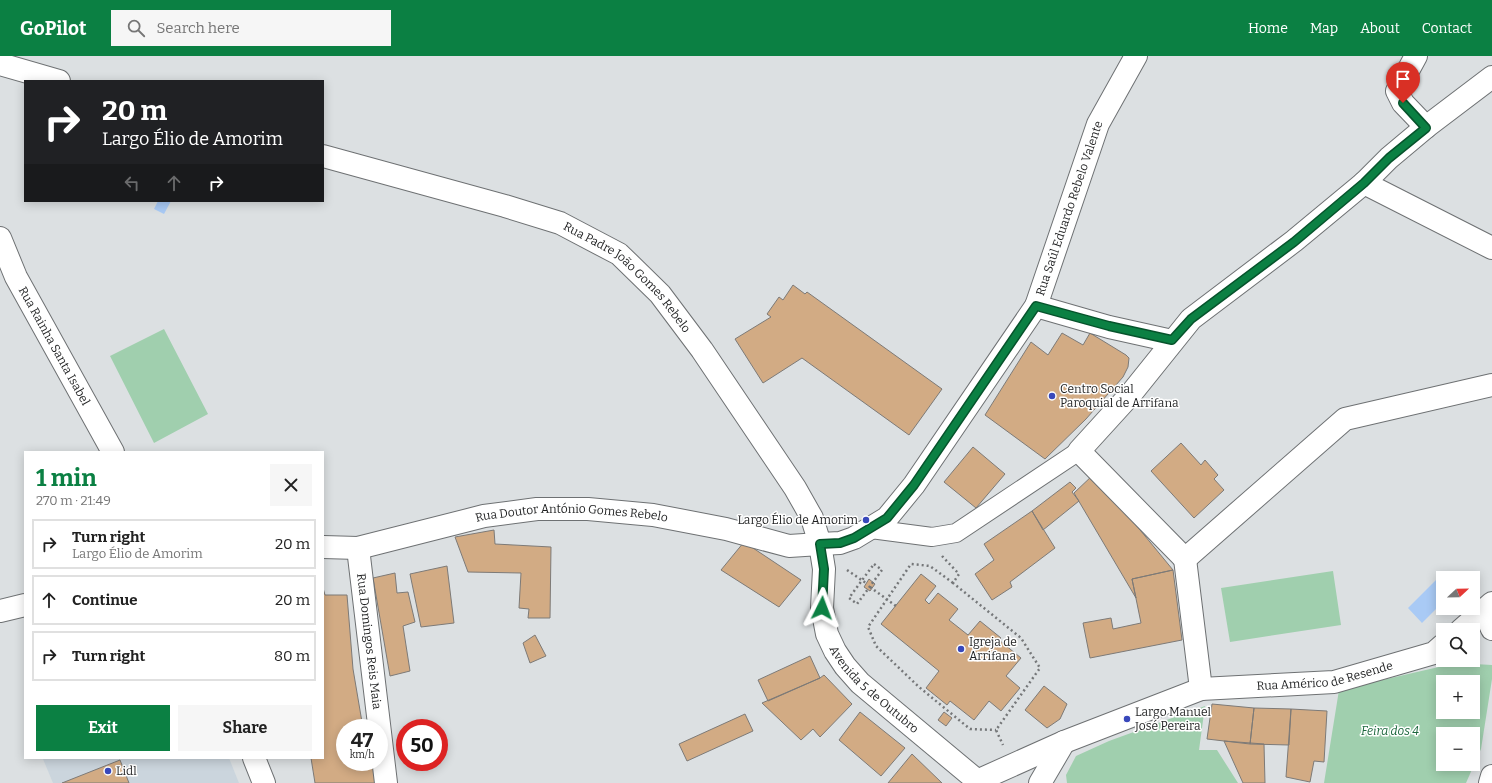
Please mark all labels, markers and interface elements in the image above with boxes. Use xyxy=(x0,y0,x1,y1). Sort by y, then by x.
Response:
search box xyxy=(111,10,391,46)
text: GoPilot xyxy=(20,17,87,40)
icon: search xyxy=(125,17,147,39)
text: Search here xyxy=(157,19,240,37)
text: Home xyxy=(1248,20,1288,37)
text: Map xyxy=(1310,20,1338,37)
text: About xyxy=(1360,20,1400,37)
text: Contact xyxy=(1422,20,1472,37)
pin xyxy=(1386,62,1420,103)
icon: arrive xyxy=(1392,68,1414,90)
text: 20 m xyxy=(102,94,167,127)
icon: right xyxy=(36,96,88,148)
street label: Rua Saúl Eduardo Rebelo Valente xyxy=(1033,119,1106,297)
text: Largo Élio de Amorim xyxy=(102,128,283,150)
icon: left xyxy=(121,172,143,194)
icon: ahead xyxy=(163,172,185,194)
icon: right xyxy=(205,172,227,194)
street label: Rua Padre João Gomes Rebelo xyxy=(561,219,694,335)
street label: Rua Rainha Santa Isabel xyxy=(16,284,93,408)
place label: Centro Social Paroquial de Arrifana xyxy=(1060,382,1179,410)
marker: Centro Social Paroquial de Arrifana xyxy=(1047,391,1057,401)
text: 1 min xyxy=(36,464,97,492)
button: close xyxy=(270,464,312,506)
text: 270 m · 21:49 xyxy=(36,493,111,508)
street label: Rua Doutor António Gomes Rebelo xyxy=(474,502,669,525)
place label: Largo Élio de Amorim xyxy=(737,512,859,527)
marker: Largo Élio de Amorim xyxy=(861,515,871,525)
text: Turn right xyxy=(72,528,145,546)
icon: right xyxy=(38,533,60,555)
text: 20 m xyxy=(275,535,310,553)
text: Largo Élio de Amorim xyxy=(72,546,203,561)
north arrow xyxy=(1436,571,1480,615)
map controls xyxy=(1436,571,1480,771)
street label: Rua Domingos Reis Maia xyxy=(354,573,384,711)
position arrow xyxy=(801,587,843,629)
icon: ahead xyxy=(38,589,60,611)
text: Continue xyxy=(72,591,138,609)
text: 20 m xyxy=(275,591,310,609)
button: search xyxy=(1436,623,1480,667)
place label: Igreja de Arrifana xyxy=(969,635,1017,663)
street label: Avenida 5 de Outubro xyxy=(827,644,922,736)
marker: Igreja de Arrifana xyxy=(956,644,966,654)
icon: right xyxy=(38,645,60,667)
text: Turn right xyxy=(72,647,145,665)
text: 80 m xyxy=(274,647,310,665)
street label: Rua Américo de Resende xyxy=(1256,658,1394,693)
button: + xyxy=(1436,675,1480,719)
button: Exit xyxy=(36,705,170,751)
button: Share xyxy=(178,705,312,751)
place label: Largo Manuel José Pereira xyxy=(1134,705,1212,733)
marker: Largo Manuel José Pereira xyxy=(1122,714,1132,724)
speed limit sign: 50 xyxy=(396,719,448,771)
park label: Feira dos 4 xyxy=(1361,724,1419,738)
button: − xyxy=(1436,727,1480,771)
text: 47 xyxy=(351,728,373,752)
text: km/h xyxy=(350,749,374,761)
place label: Lidl xyxy=(116,764,137,778)
marker: Lidl xyxy=(103,766,113,776)

